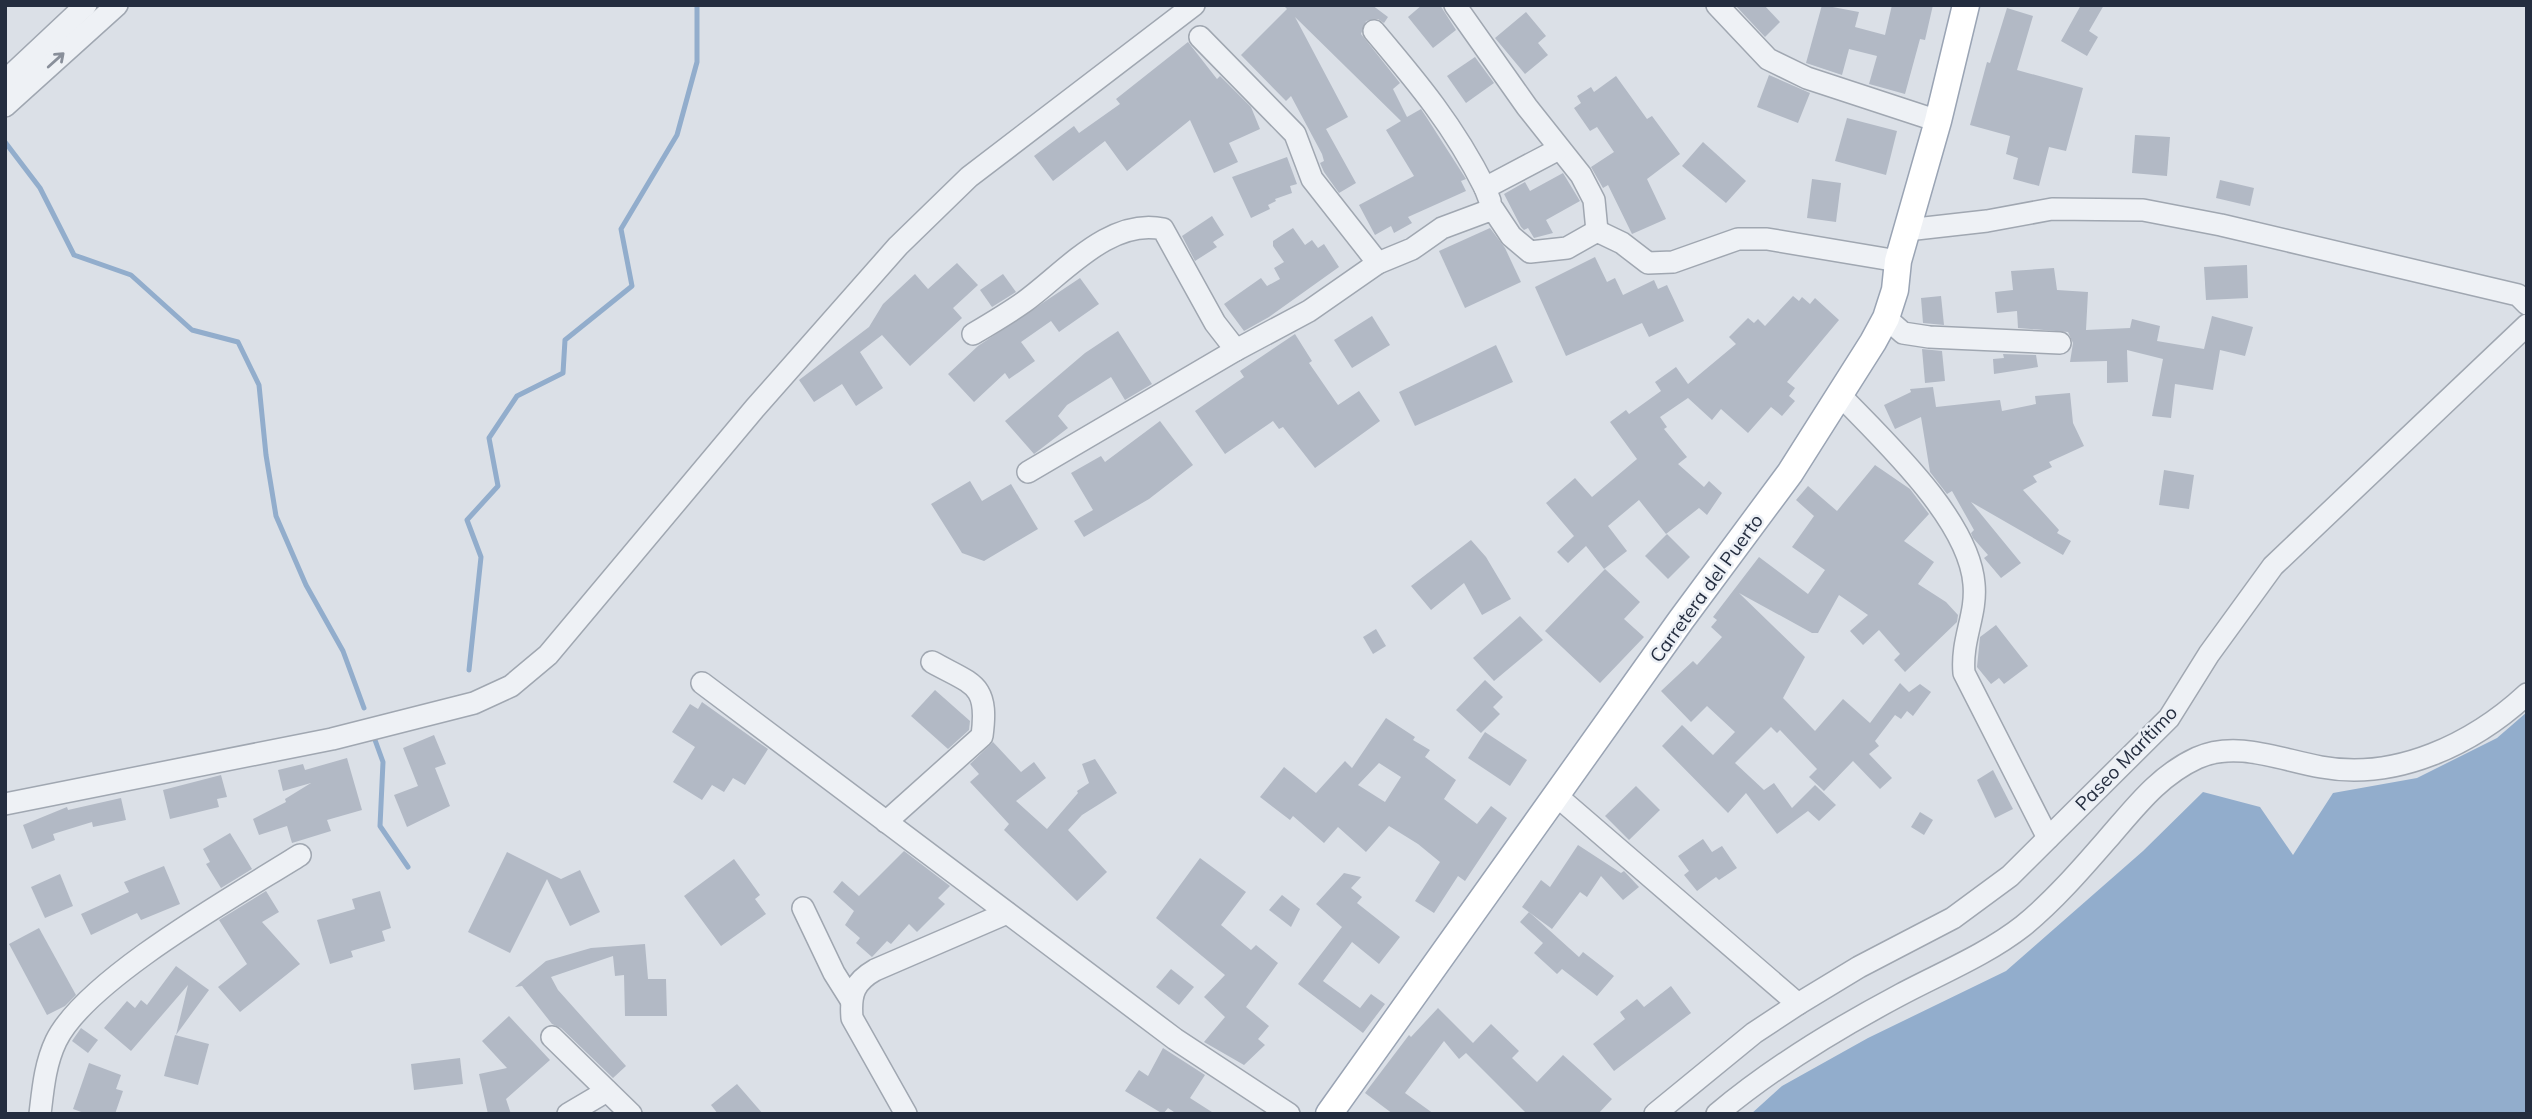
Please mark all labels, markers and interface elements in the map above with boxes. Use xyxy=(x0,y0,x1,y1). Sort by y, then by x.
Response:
one-way arrow xyxy=(47,52,64,69)
street label: Carretera del Puerto xyxy=(1644,509,1768,667)
street label: Paseo Marítimo xyxy=(2070,700,2182,816)

